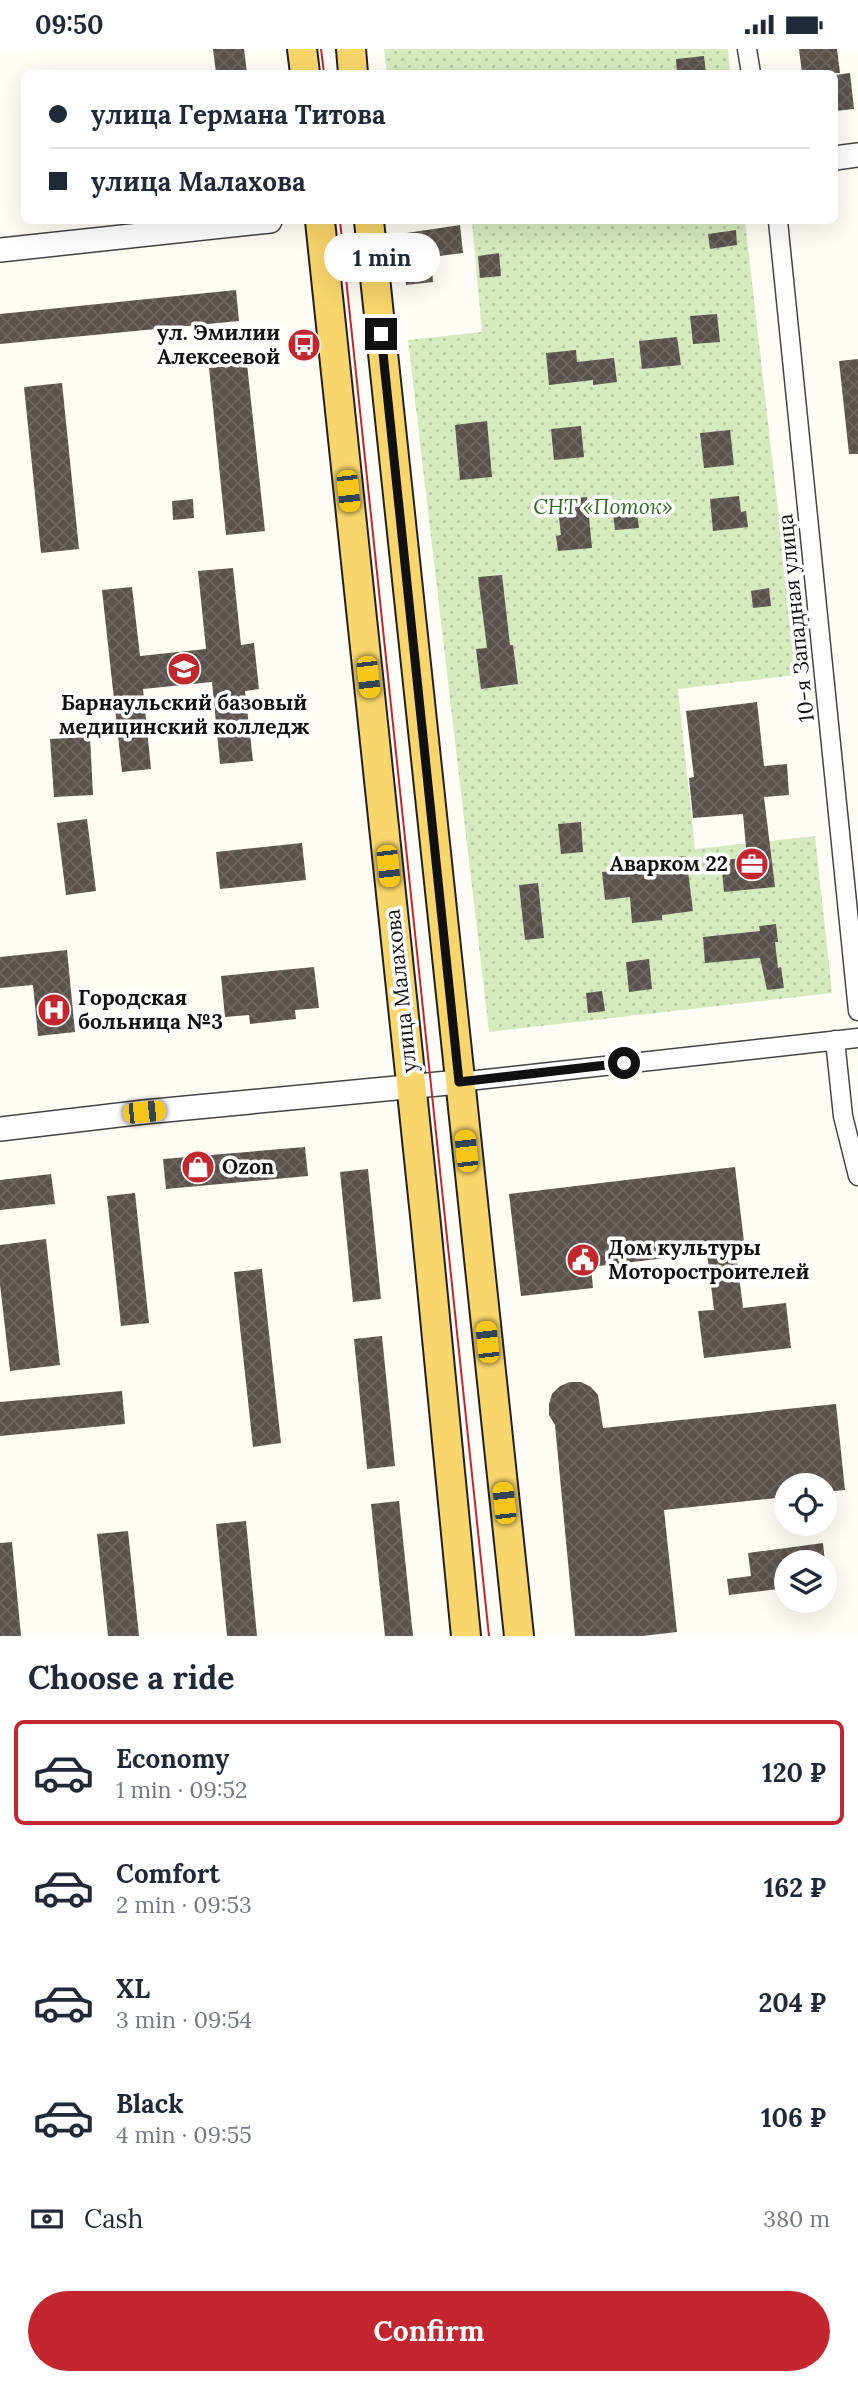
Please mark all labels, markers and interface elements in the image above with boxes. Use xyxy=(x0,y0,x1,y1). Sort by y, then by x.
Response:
text: 09:50 xyxy=(35,8,104,41)
text: улица Германа Титова xyxy=(91,98,386,131)
text: улица Малахова xyxy=(91,165,306,198)
callout: 1 min xyxy=(323,233,439,281)
text: 1 min xyxy=(353,243,411,272)
route end xyxy=(365,318,397,350)
place label: ул. Эмилии Алексеевой xyxy=(157,319,280,370)
bus stop icon: ул. Эмилии Алексеевой xyxy=(285,326,323,364)
car xyxy=(336,469,361,513)
park label: СНТ «Поток» xyxy=(533,493,673,520)
street label: 10-я Западная улица xyxy=(771,513,820,723)
school or university icon: Барнаульский базовый медицинский колледж xyxy=(165,650,203,688)
car xyxy=(356,655,381,699)
place label: Барнаульский базовый медицинский колледж xyxy=(59,689,310,740)
car xyxy=(376,844,401,888)
office icon: Аварком 22 xyxy=(733,845,771,883)
place label: Аварком 22 xyxy=(610,850,728,877)
street label: улица Малахова xyxy=(378,908,423,1074)
place label: Городская больница №3 xyxy=(78,984,223,1035)
hospital icon: Городская больница №3 xyxy=(35,991,73,1029)
route start xyxy=(608,1047,640,1079)
car xyxy=(123,1099,166,1125)
car xyxy=(454,1129,479,1173)
shop icon: Ozon xyxy=(179,1148,217,1186)
place label: Ozon xyxy=(222,1153,274,1180)
place label: Дом культуры Моторостроителей xyxy=(608,1234,810,1285)
public building icon: Дом культуры Моторостроителей xyxy=(564,1241,602,1279)
car xyxy=(475,1320,500,1364)
map controls xyxy=(774,1473,837,1613)
button: locate xyxy=(774,1473,837,1536)
car xyxy=(492,1481,517,1525)
button: layers xyxy=(774,1550,837,1613)
text: Choose a ride xyxy=(28,1657,235,1698)
icon: car xyxy=(32,1741,95,1804)
text: Economy xyxy=(116,1742,229,1775)
text: 120 ₽ xyxy=(762,1756,826,1789)
text: 1 min · 09:52 xyxy=(116,1775,247,1804)
icon: car xyxy=(32,1856,95,1919)
text: Comfort xyxy=(116,1857,220,1890)
text: 162 ₽ xyxy=(764,1871,826,1904)
text: 2 min · 09:53 xyxy=(116,1890,252,1919)
icon: car xyxy=(32,1971,95,2034)
text: XL xyxy=(116,1972,150,2005)
text: 204 ₽ xyxy=(758,1986,826,2019)
text: 3 min · 09:54 xyxy=(116,2005,252,2034)
icon: car xyxy=(32,2086,95,2149)
text: Black xyxy=(116,2087,184,2120)
text: 106 ₽ xyxy=(761,2101,826,2134)
text: 4 min · 09:55 xyxy=(116,2120,252,2149)
icon: cash xyxy=(28,2200,66,2238)
text: Cash xyxy=(84,2202,143,2235)
text: 380 m xyxy=(763,2204,830,2233)
button: Confirm xyxy=(28,2291,830,2371)

